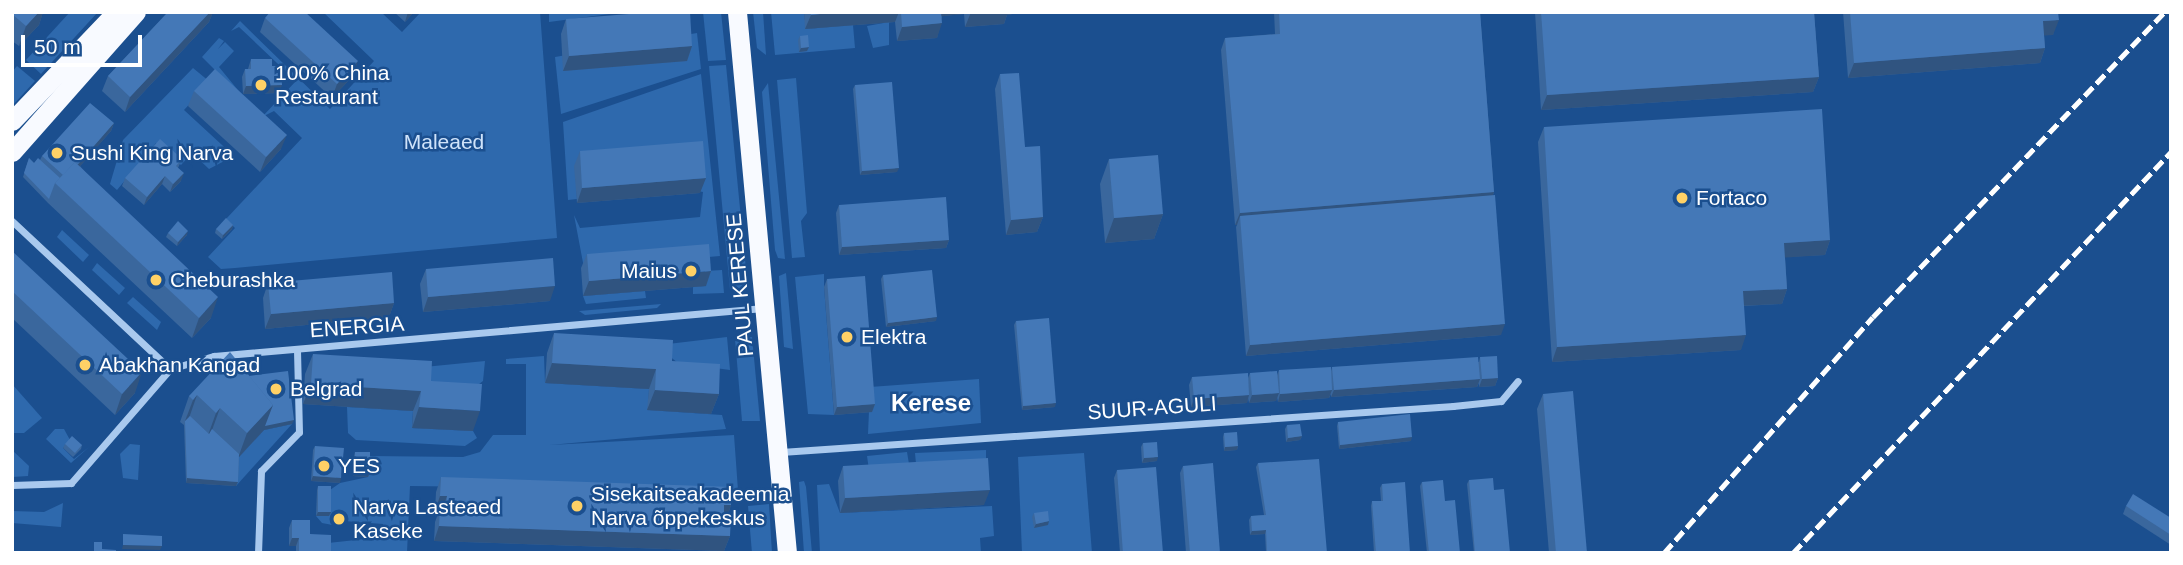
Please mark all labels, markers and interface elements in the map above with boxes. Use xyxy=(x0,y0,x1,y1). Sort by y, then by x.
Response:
scale bar xyxy=(24,21,145,65)
text: 50 m xyxy=(34,35,81,58)
place label: 100% China Restaurant xyxy=(275,60,389,110)
marker: 100% China Restaurant xyxy=(253,77,269,93)
park label: Maleaed xyxy=(404,129,484,155)
place label: Sushi King Narva xyxy=(71,140,233,166)
marker: Sushi King Narva xyxy=(49,145,65,161)
place label: Fortaco xyxy=(1696,185,1767,211)
marker: Fortaco xyxy=(1674,190,1690,206)
street label: PAUL KERESE xyxy=(721,212,759,358)
place label: Maius xyxy=(621,258,677,284)
marker: Maius xyxy=(683,263,699,279)
place label: Cheburashka xyxy=(170,267,295,293)
marker: Cheburashka xyxy=(148,272,164,288)
street label: ENERGIA xyxy=(309,311,405,343)
place label: Elektra xyxy=(861,324,926,350)
marker: Elektra xyxy=(839,329,855,345)
place label: Abakhan Kangad xyxy=(99,352,260,378)
marker: Abakhan Kangad xyxy=(77,357,93,373)
place label: Belgrad xyxy=(290,376,362,402)
marker: Belgrad xyxy=(268,381,284,397)
district label: Kerese xyxy=(891,389,971,417)
street label: SUUR-AGULI xyxy=(1087,391,1217,425)
place label: YES xyxy=(338,453,380,479)
marker: YES xyxy=(316,458,332,474)
place label: Sisekaitseakadeemia Narva õppekeskus xyxy=(591,481,789,531)
place label: Narva Lasteaed Kaseke xyxy=(353,494,501,544)
marker: Sisekaitseakadeemia Narva õppekeskus xyxy=(569,498,585,514)
marker: Narva Lasteaed Kaseke xyxy=(331,511,347,527)

